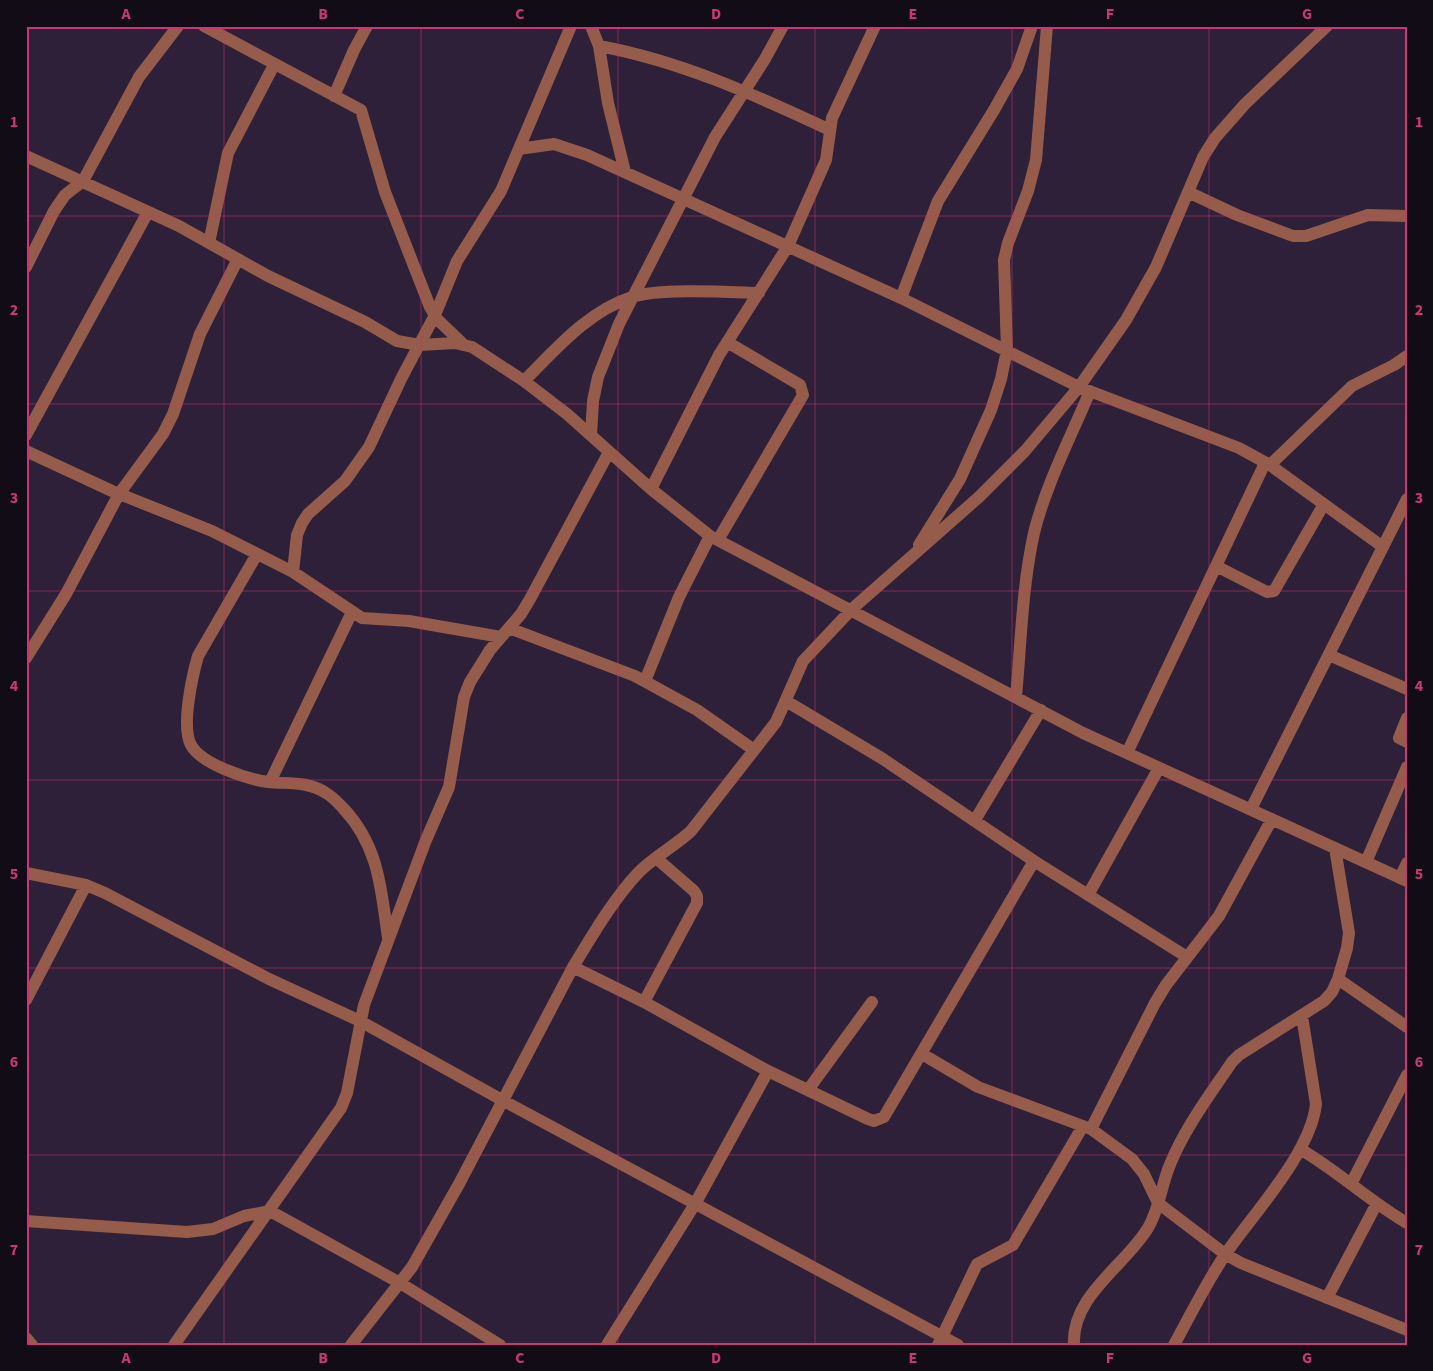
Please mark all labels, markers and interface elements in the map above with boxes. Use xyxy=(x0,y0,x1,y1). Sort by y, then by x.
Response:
text: A xyxy=(120,3,131,25)
text: B xyxy=(318,3,328,25)
text: C xyxy=(515,3,525,25)
text: D xyxy=(711,3,721,25)
text: E xyxy=(909,3,917,25)
text: F xyxy=(1106,3,1114,25)
text: G xyxy=(1302,3,1312,25)
text: 1 xyxy=(10,111,18,133)
text: 1 xyxy=(1415,111,1423,133)
text: 2 xyxy=(10,299,18,321)
text: 2 xyxy=(1415,299,1423,321)
text: 3 xyxy=(10,487,18,509)
text: 3 xyxy=(1415,487,1423,509)
text: 4 xyxy=(10,675,19,697)
text: 4 xyxy=(1415,675,1424,697)
text: 5 xyxy=(10,863,18,885)
text: 5 xyxy=(1415,863,1423,885)
text: 6 xyxy=(10,1051,18,1073)
text: 6 xyxy=(1415,1051,1423,1073)
text: 7 xyxy=(10,1239,18,1261)
text: 7 xyxy=(1415,1239,1423,1261)
text: A xyxy=(120,1347,131,1369)
text: B xyxy=(318,1347,328,1369)
text: C xyxy=(515,1347,525,1369)
text: D xyxy=(711,1347,721,1369)
text: E xyxy=(909,1347,917,1369)
text: F xyxy=(1106,1347,1114,1369)
text: G xyxy=(1302,1347,1312,1369)

